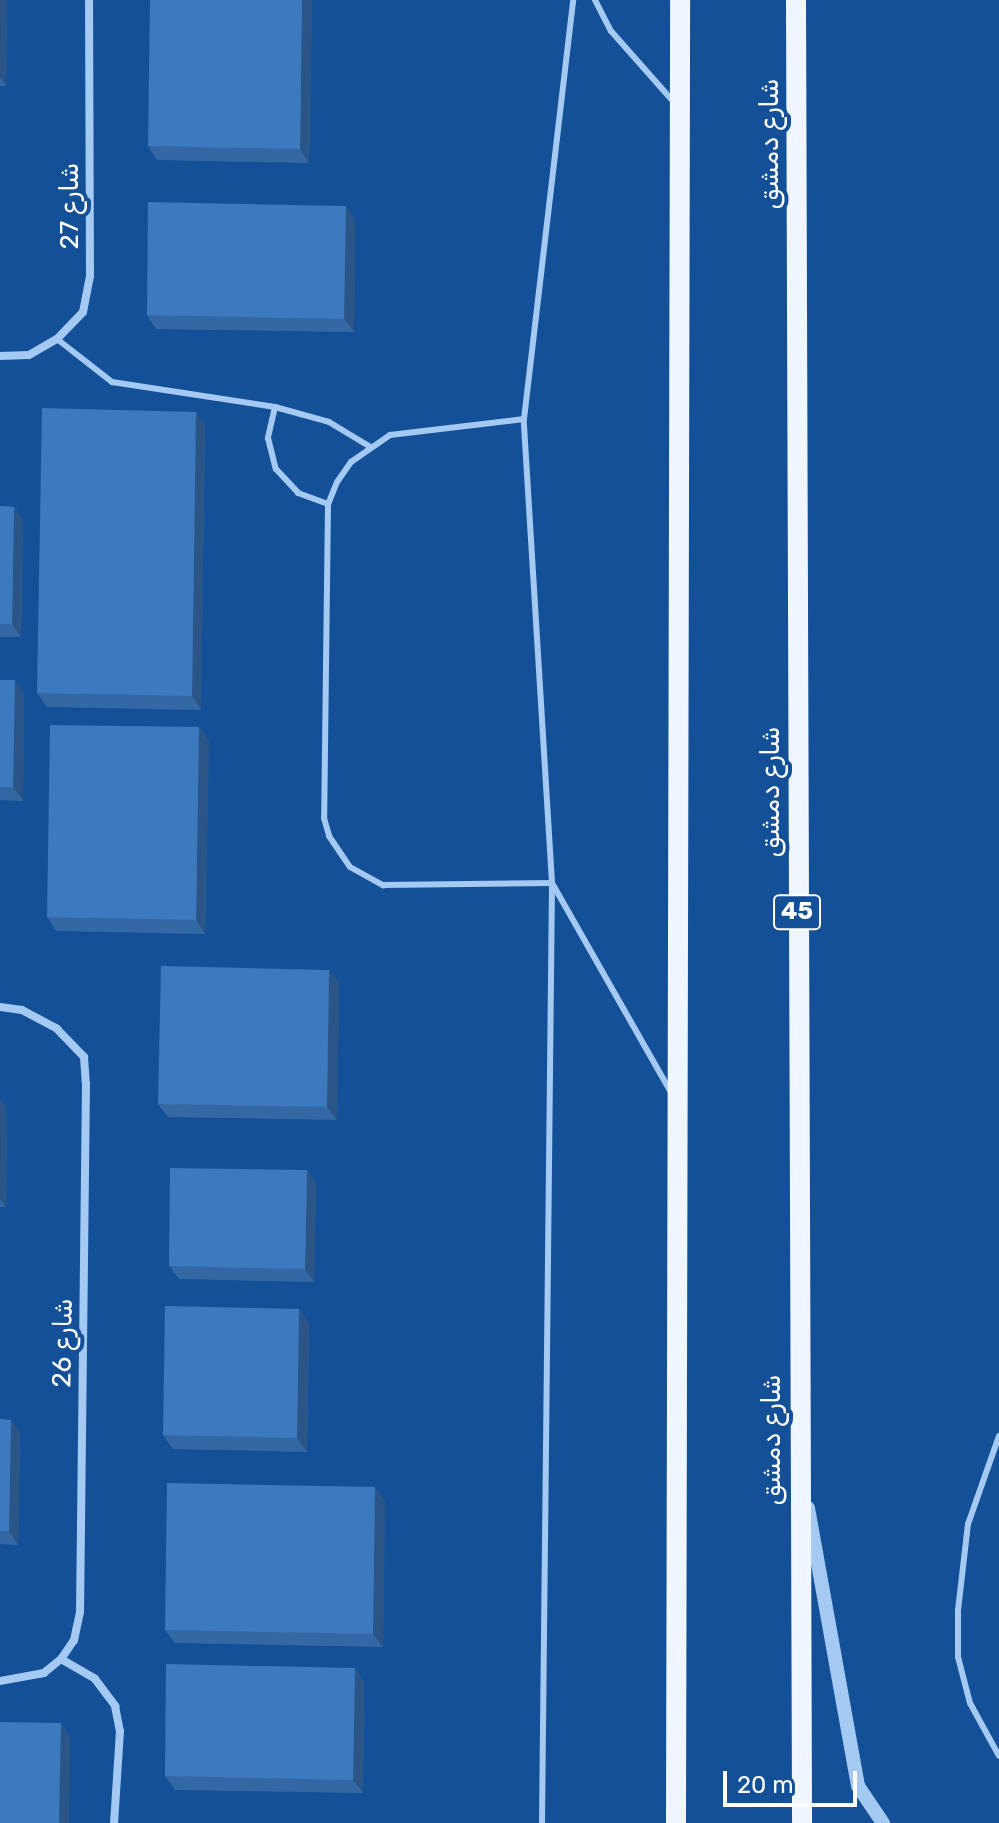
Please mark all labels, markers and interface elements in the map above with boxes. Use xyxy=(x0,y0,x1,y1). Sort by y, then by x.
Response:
street label: شارع دمشق xyxy=(754,78,786,210)
street label: شارع 27 xyxy=(54,163,86,249)
street label: شارع دمشق xyxy=(755,726,787,858)
road number: 45 xyxy=(773,892,821,932)
street label: شارع 26 xyxy=(47,1298,79,1388)
street label: شارع دمشق xyxy=(756,1374,788,1506)
scale bar xyxy=(727,1755,861,1805)
text: 20 m xyxy=(737,1771,794,1799)

